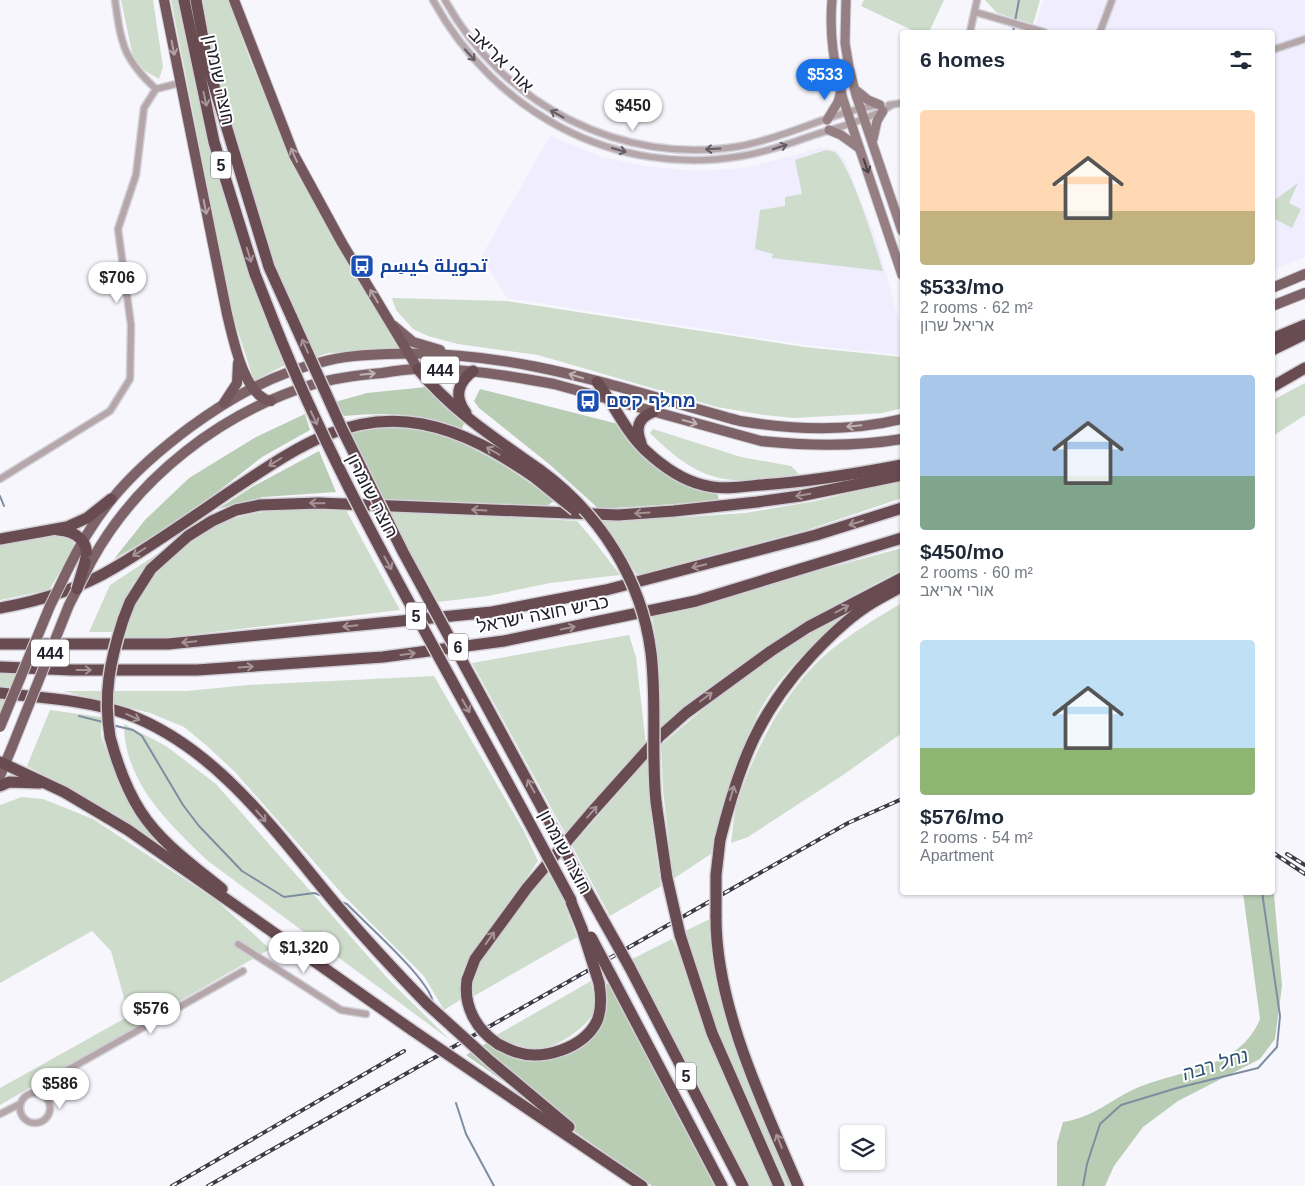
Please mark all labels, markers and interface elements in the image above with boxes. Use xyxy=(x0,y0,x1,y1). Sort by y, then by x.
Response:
street label: אורי אריאב xyxy=(465,24,538,97)
street label: חוצה שומרון xyxy=(200,33,238,127)
one-way arrow xyxy=(169,39,178,55)
icon: filters xyxy=(1227,46,1255,74)
one-way arrow xyxy=(464,48,476,61)
text: 6 homes xyxy=(920,48,1005,71)
pin: $533 xyxy=(795,58,855,101)
text: $533 xyxy=(807,66,843,83)
pin: $450 xyxy=(603,90,663,132)
one-way arrow xyxy=(201,91,210,107)
text: $450 xyxy=(615,97,651,114)
one-way arrow xyxy=(550,108,565,118)
one-way arrow xyxy=(771,141,787,151)
icon: home xyxy=(1043,143,1133,233)
one-way arrow xyxy=(706,144,722,153)
one-way arrow xyxy=(611,145,627,155)
one-way arrow xyxy=(289,148,299,163)
road number: 5 xyxy=(211,152,231,178)
one-way arrow xyxy=(861,158,871,174)
one-way arrow xyxy=(200,199,210,215)
one-way arrow xyxy=(244,247,254,263)
bus stop icon: تحويلة كيسِم xyxy=(349,253,375,279)
place label: تحويلة كيسِم xyxy=(380,256,487,278)
pin: $706 xyxy=(87,262,147,304)
text: $706 xyxy=(99,269,135,286)
text: $533/mo xyxy=(920,275,1004,298)
one-way arrow xyxy=(369,290,379,304)
text: 2 rooms · 62 m² xyxy=(920,299,1033,316)
text: אריאל שרון xyxy=(920,317,994,334)
one-way arrow xyxy=(299,339,309,354)
road number: 444 xyxy=(421,356,459,384)
one-way arrow xyxy=(360,369,376,379)
one-way arrow xyxy=(569,370,585,380)
bus stop icon: מחלף קסם xyxy=(575,388,601,414)
place label: מחלף קסם xyxy=(606,391,696,411)
icon: home xyxy=(1043,408,1133,498)
one-way arrow xyxy=(310,410,320,425)
one-way arrow xyxy=(682,417,698,427)
one-way arrow xyxy=(847,421,863,431)
one-way arrow xyxy=(486,445,500,455)
street label: חוצה שומרון xyxy=(342,451,402,541)
one-way arrow xyxy=(268,458,282,468)
one-way arrow xyxy=(796,490,812,500)
one-way arrow xyxy=(309,499,325,508)
one-way arrow xyxy=(472,506,488,515)
one-way arrow xyxy=(634,509,650,518)
one-way arrow xyxy=(849,519,865,529)
text: $450/mo xyxy=(920,540,1004,563)
one-way arrow xyxy=(133,547,147,557)
one-way arrow xyxy=(383,555,393,570)
one-way arrow xyxy=(692,561,708,571)
text: 2 rooms · 60 m² xyxy=(920,564,1033,581)
text: אורי אריאב xyxy=(920,582,994,599)
street label: כביש חוצה ישראל xyxy=(475,591,611,637)
road number: 5 xyxy=(406,602,426,630)
one-way arrow xyxy=(835,603,849,613)
one-way arrow xyxy=(343,621,359,631)
one-way arrow xyxy=(560,622,576,632)
road number: 6 xyxy=(448,634,468,660)
one-way arrow xyxy=(181,637,197,647)
road number: 444 xyxy=(31,640,69,666)
one-way arrow xyxy=(400,649,416,659)
one-way arrow xyxy=(238,662,254,671)
one-way arrow xyxy=(75,665,91,675)
icon: home xyxy=(1043,673,1133,763)
one-way arrow xyxy=(700,692,713,703)
one-way arrow xyxy=(461,698,471,713)
one-way arrow xyxy=(125,713,140,723)
one-way arrow xyxy=(525,780,535,794)
one-way arrow xyxy=(728,785,738,801)
one-way arrow xyxy=(586,805,598,818)
text: $576/mo xyxy=(920,805,1004,828)
street label: חוצה שומרון xyxy=(535,807,595,897)
one-way arrow xyxy=(255,809,266,822)
text: 2 rooms · 54 m² xyxy=(920,829,1033,846)
text: Apartment xyxy=(920,847,994,864)
pin: $1,320 xyxy=(263,932,345,974)
one-way arrow xyxy=(484,932,495,945)
text: $1,320 xyxy=(280,939,328,956)
pin: $576 xyxy=(121,992,181,1035)
text: $576 xyxy=(133,1000,169,1017)
water label: נחל רבה xyxy=(1179,1044,1251,1084)
road number: 5 xyxy=(676,1062,696,1090)
pin: $586 xyxy=(30,1068,90,1110)
text: $586 xyxy=(42,1075,78,1092)
map controls xyxy=(840,1125,885,1170)
button: layers xyxy=(840,1125,885,1170)
one-way arrow xyxy=(773,1134,783,1149)

